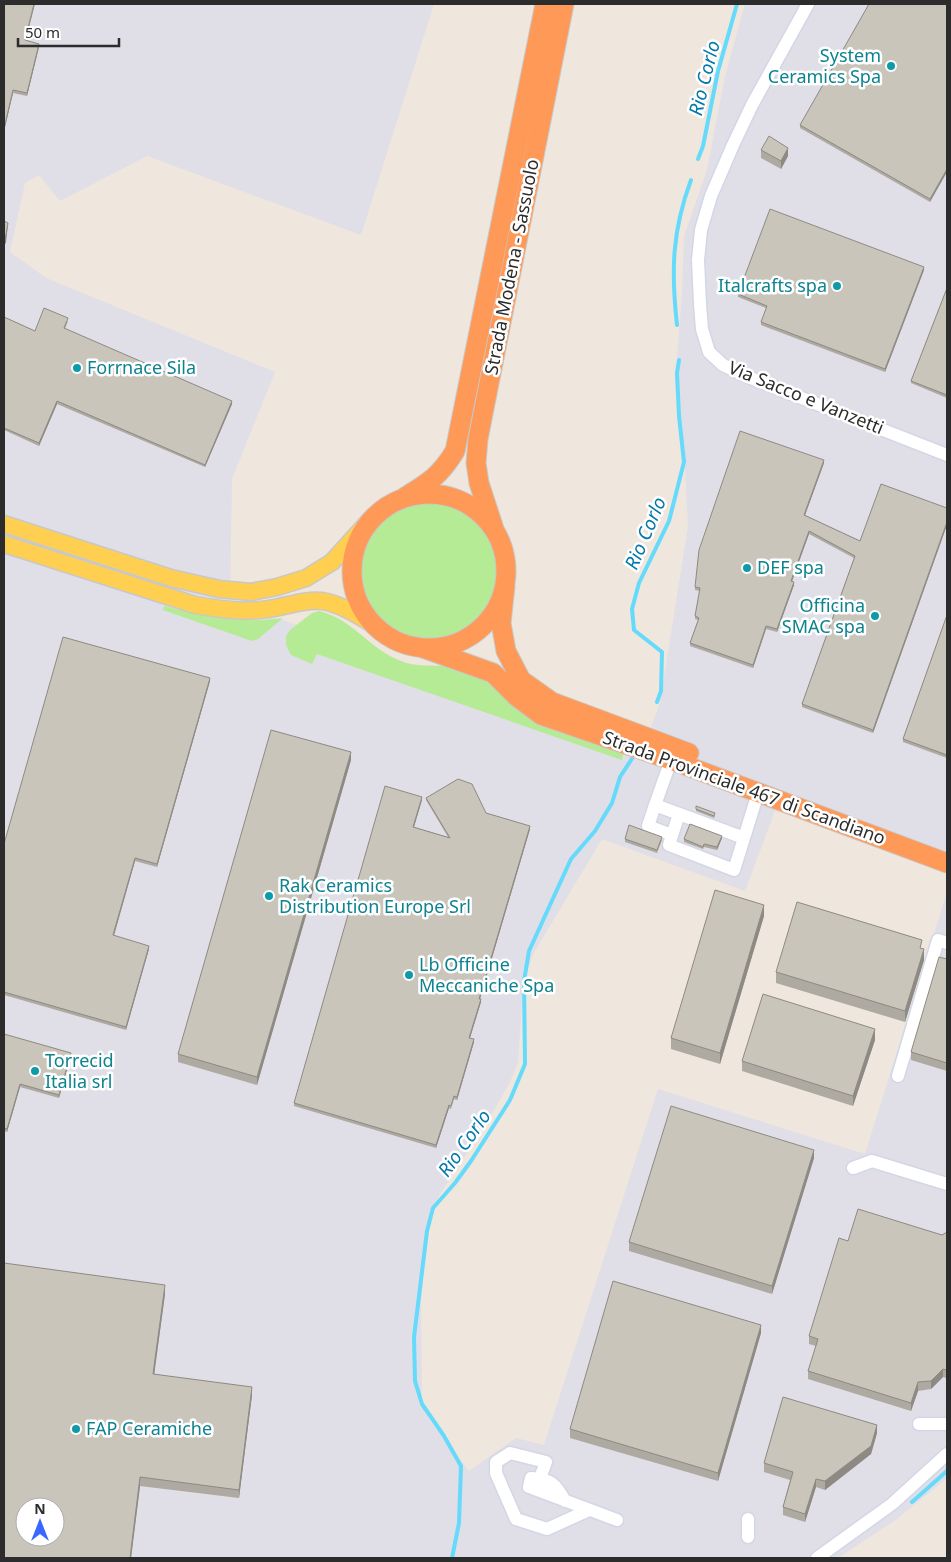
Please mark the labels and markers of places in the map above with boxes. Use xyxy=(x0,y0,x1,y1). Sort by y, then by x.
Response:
place label: System Ceramics Spa xyxy=(768,43,881,88)
marker: System Ceramics Spa xyxy=(885,60,897,72)
place label: Italcrafts spa xyxy=(718,273,827,297)
marker: Italcrafts spa xyxy=(831,280,843,292)
place label: Forrnace Sila xyxy=(87,355,196,379)
marker: Forrnace Sila xyxy=(71,362,83,374)
place label: DEF spa xyxy=(757,555,824,579)
marker: DEF spa xyxy=(741,562,753,574)
place label: Officina SMAC spa xyxy=(782,593,865,638)
marker: Officina SMAC spa xyxy=(869,610,881,622)
place label: Rak Ceramics Distribution Europe Srl xyxy=(279,873,471,918)
marker: Rak Ceramics Distribution Europe Srl xyxy=(263,890,275,902)
place label: Lb Officine Meccaniche Spa xyxy=(419,952,554,997)
marker: Lb Officine Meccaniche Spa xyxy=(403,969,415,981)
place label: Torrecid Italia srl xyxy=(45,1048,114,1093)
marker: Torrecid Italia srl xyxy=(29,1065,41,1077)
place label: FAP Ceramiche xyxy=(86,1416,212,1440)
marker: FAP Ceramiche xyxy=(70,1423,82,1435)

